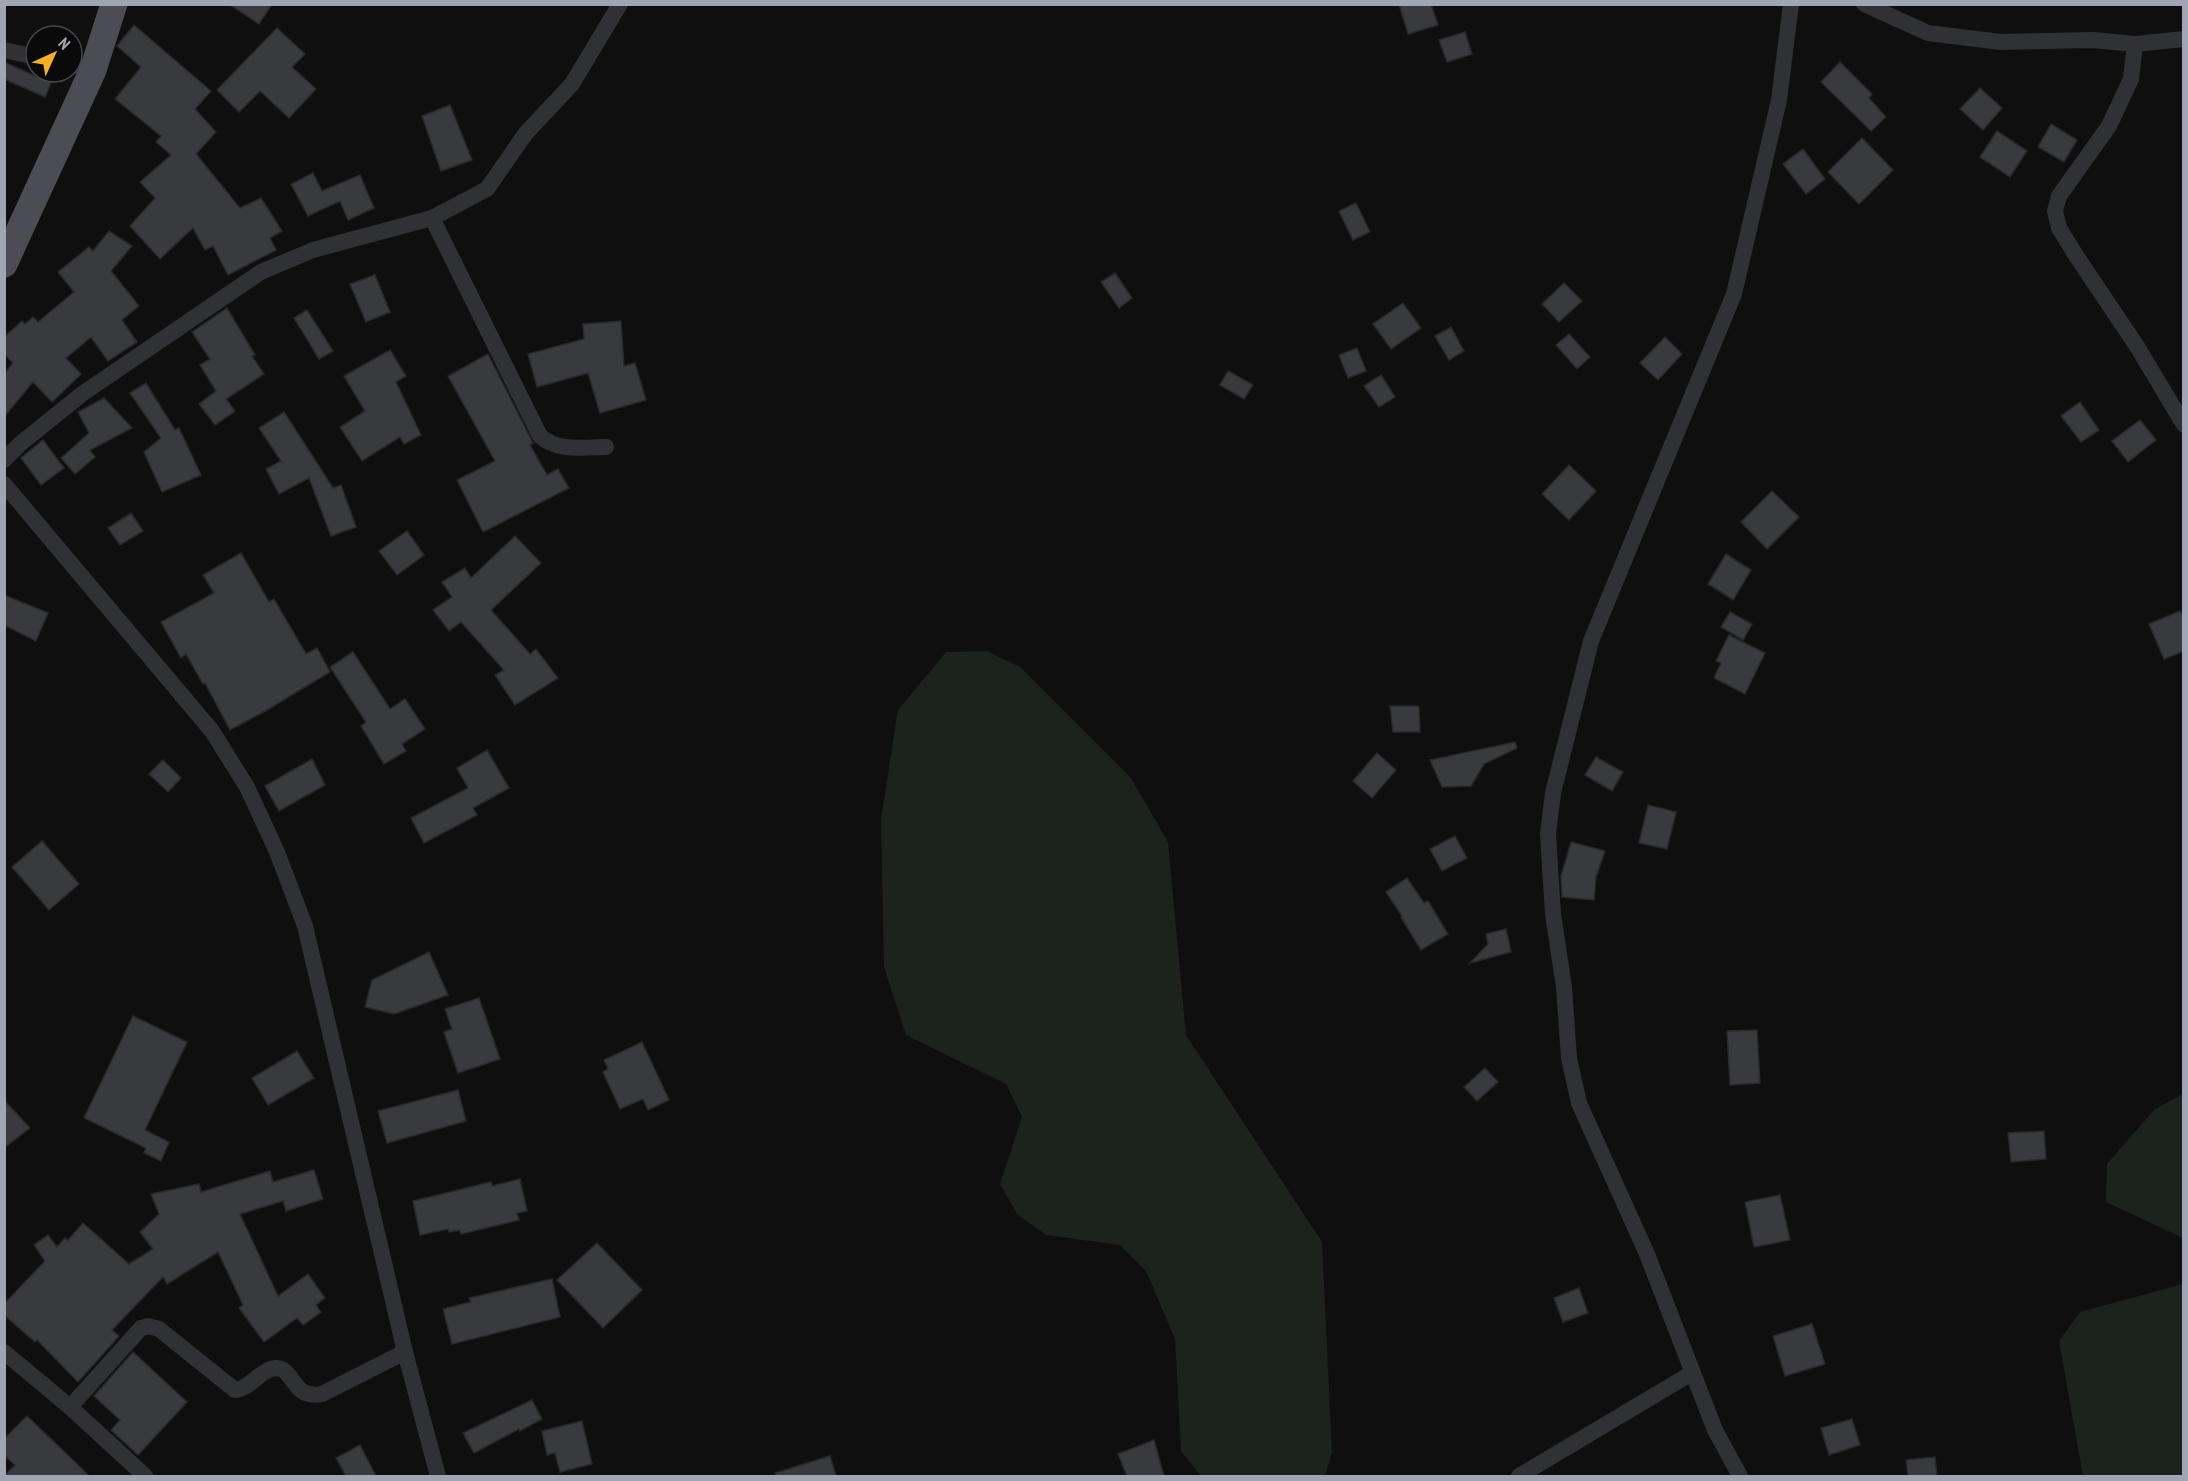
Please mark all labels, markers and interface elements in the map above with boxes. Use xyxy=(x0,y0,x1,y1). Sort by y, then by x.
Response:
north arrow xyxy=(24,24,84,84)
text: N xyxy=(54,33,75,54)

